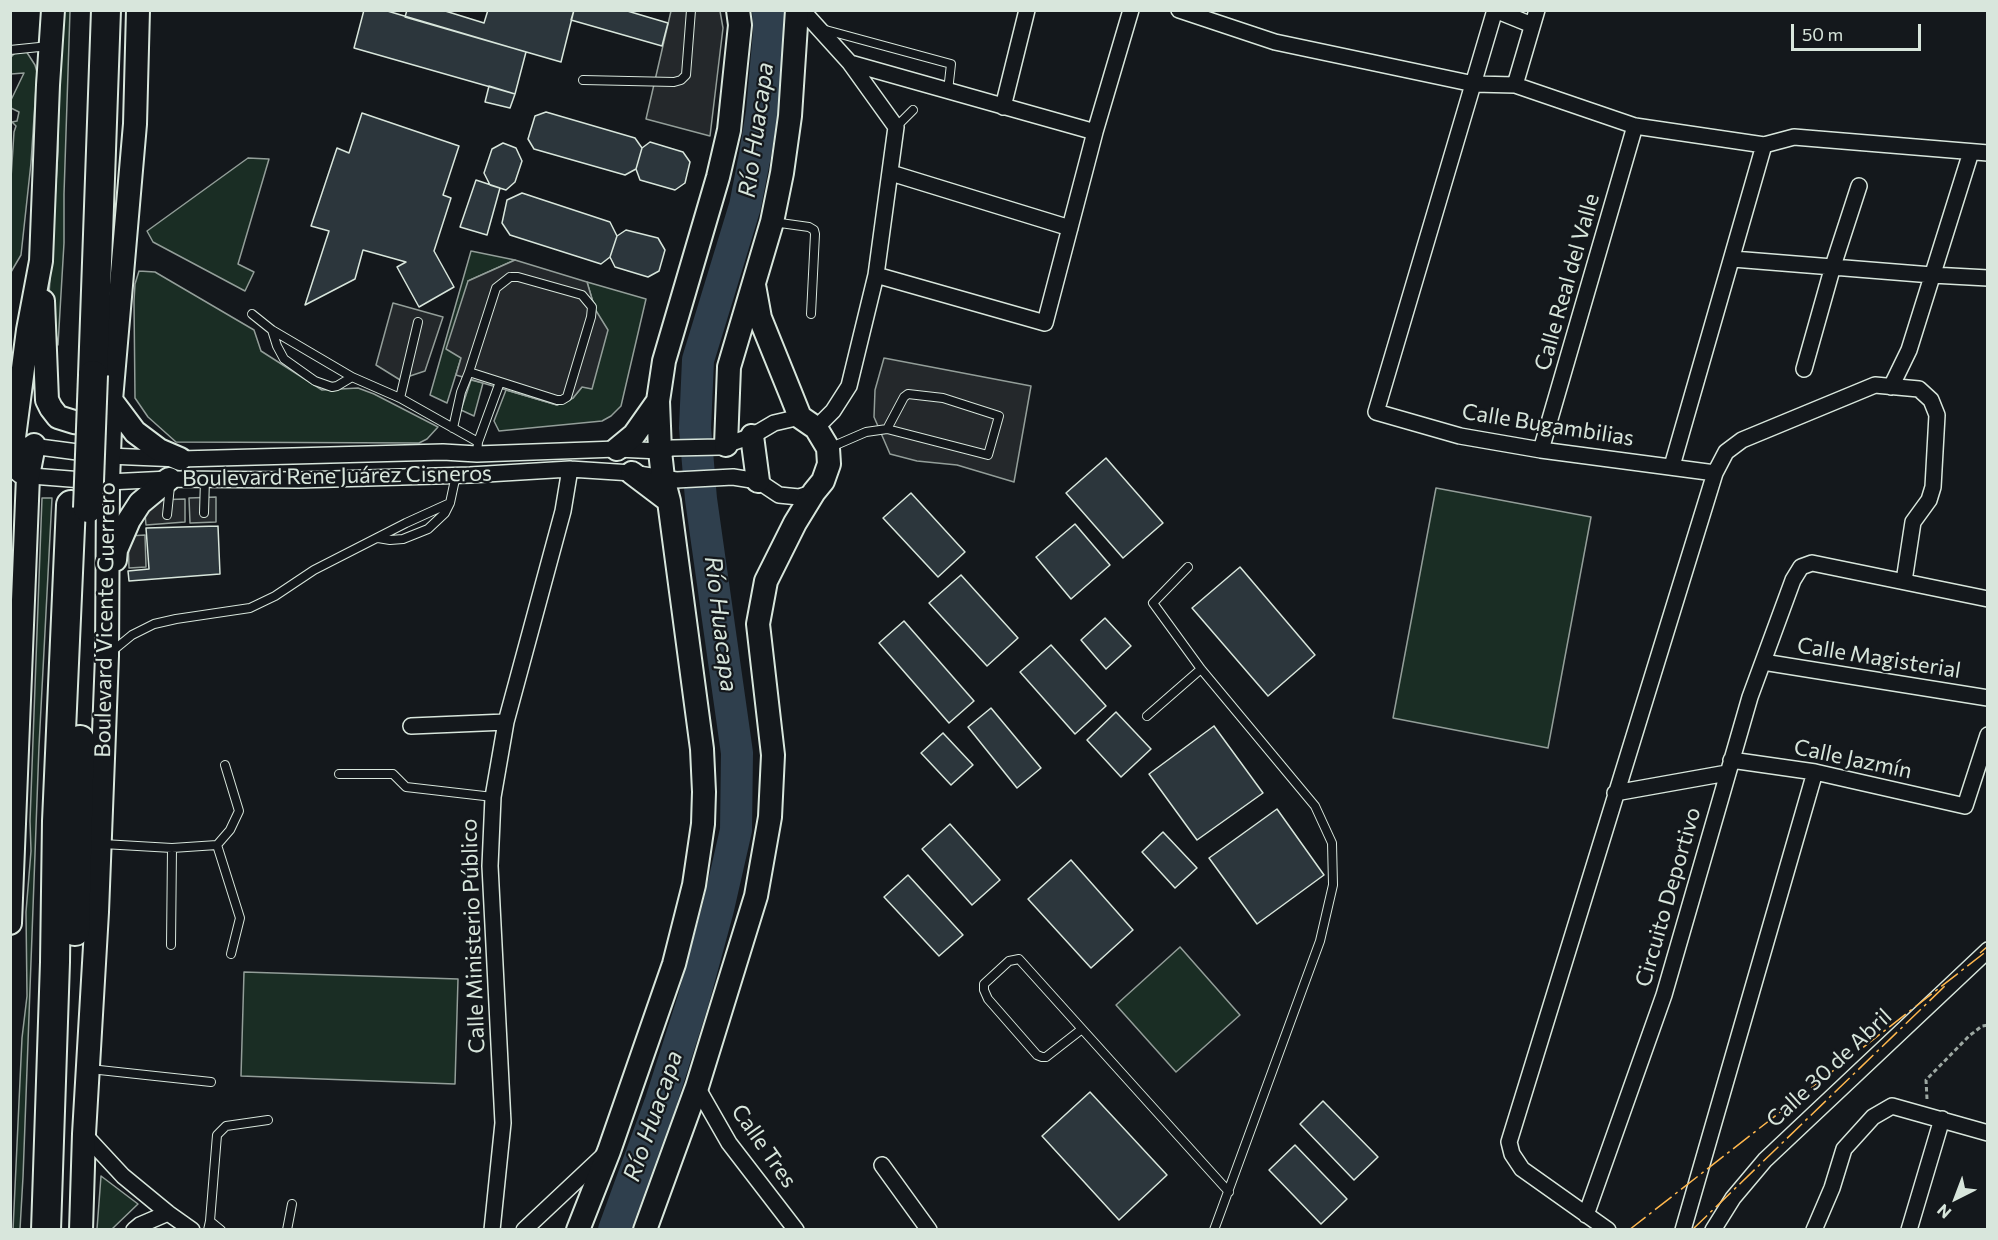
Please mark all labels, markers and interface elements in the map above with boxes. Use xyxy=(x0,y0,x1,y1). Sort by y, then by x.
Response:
scale bar xyxy=(1794,12,1924,50)
text: 50 m xyxy=(1802,23,1843,45)
water label: Río Huacapa xyxy=(732,61,780,199)
street label: Calle Real del Valle xyxy=(1529,190,1605,374)
street label: Calle Bugambilias xyxy=(1460,398,1636,452)
street label: Boulevard Rene Juárez Cisneros xyxy=(182,460,492,492)
street label: Boulevard Vicente Guerrero xyxy=(89,482,121,758)
water label: Río Huacapa xyxy=(698,555,744,693)
street label: Calle Magisterial xyxy=(1795,632,1963,684)
street label: Calle Jazmín xyxy=(1792,734,1914,784)
street label: Circuito Deportivo xyxy=(1630,804,1706,990)
street label: Calle Ministerio Público xyxy=(456,818,490,1054)
street label: Calle 30 de Abril xyxy=(1761,1003,1897,1133)
water label: Río Huacapa xyxy=(617,1047,689,1185)
street label: Calle Tres xyxy=(726,1099,802,1193)
north arrow xyxy=(1926,1168,1986,1228)
text: N xyxy=(1933,1201,1954,1223)

